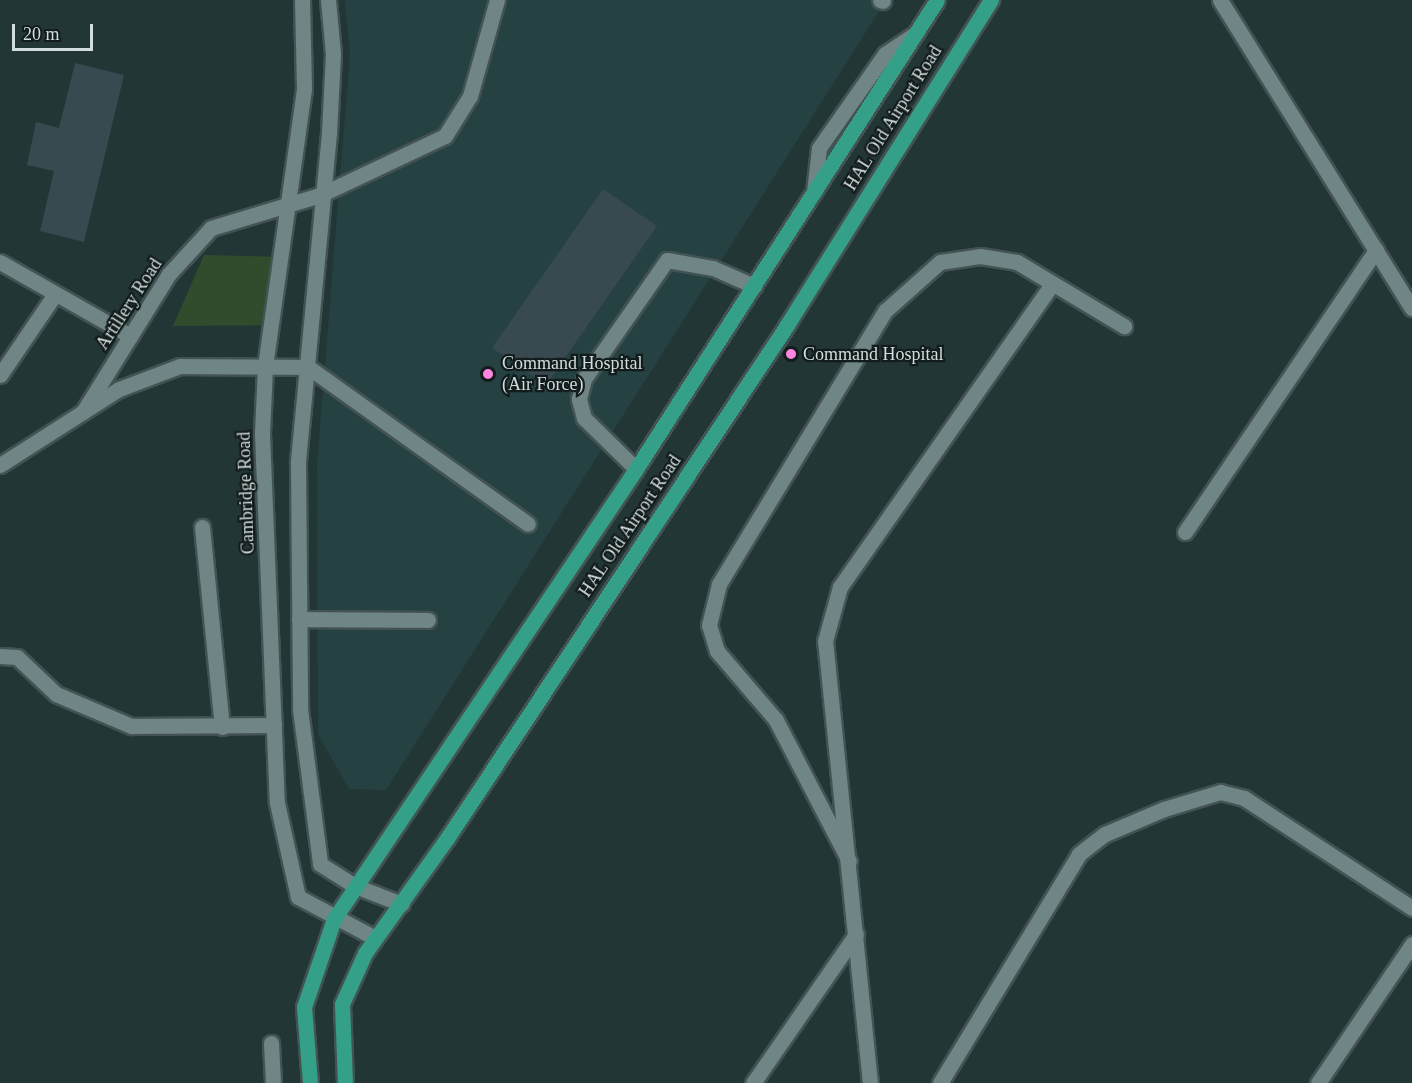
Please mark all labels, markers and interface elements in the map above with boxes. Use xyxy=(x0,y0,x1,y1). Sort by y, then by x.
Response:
scale bar xyxy=(15,12,96,50)
text: 20 m xyxy=(23,24,60,44)
street label: HAL Old Airport Road xyxy=(839,41,947,195)
street label: Artillery Road xyxy=(91,254,167,354)
place label: Command Hospital xyxy=(803,343,943,365)
marker: Command Hospital xyxy=(784,347,798,361)
place label: Command Hospital (Air Force) xyxy=(502,353,642,395)
marker: Command Hospital (Air Force) xyxy=(479,365,497,383)
street label: Cambridge Road xyxy=(233,431,259,555)
street label: HAL Old Airport Road xyxy=(574,450,686,602)

